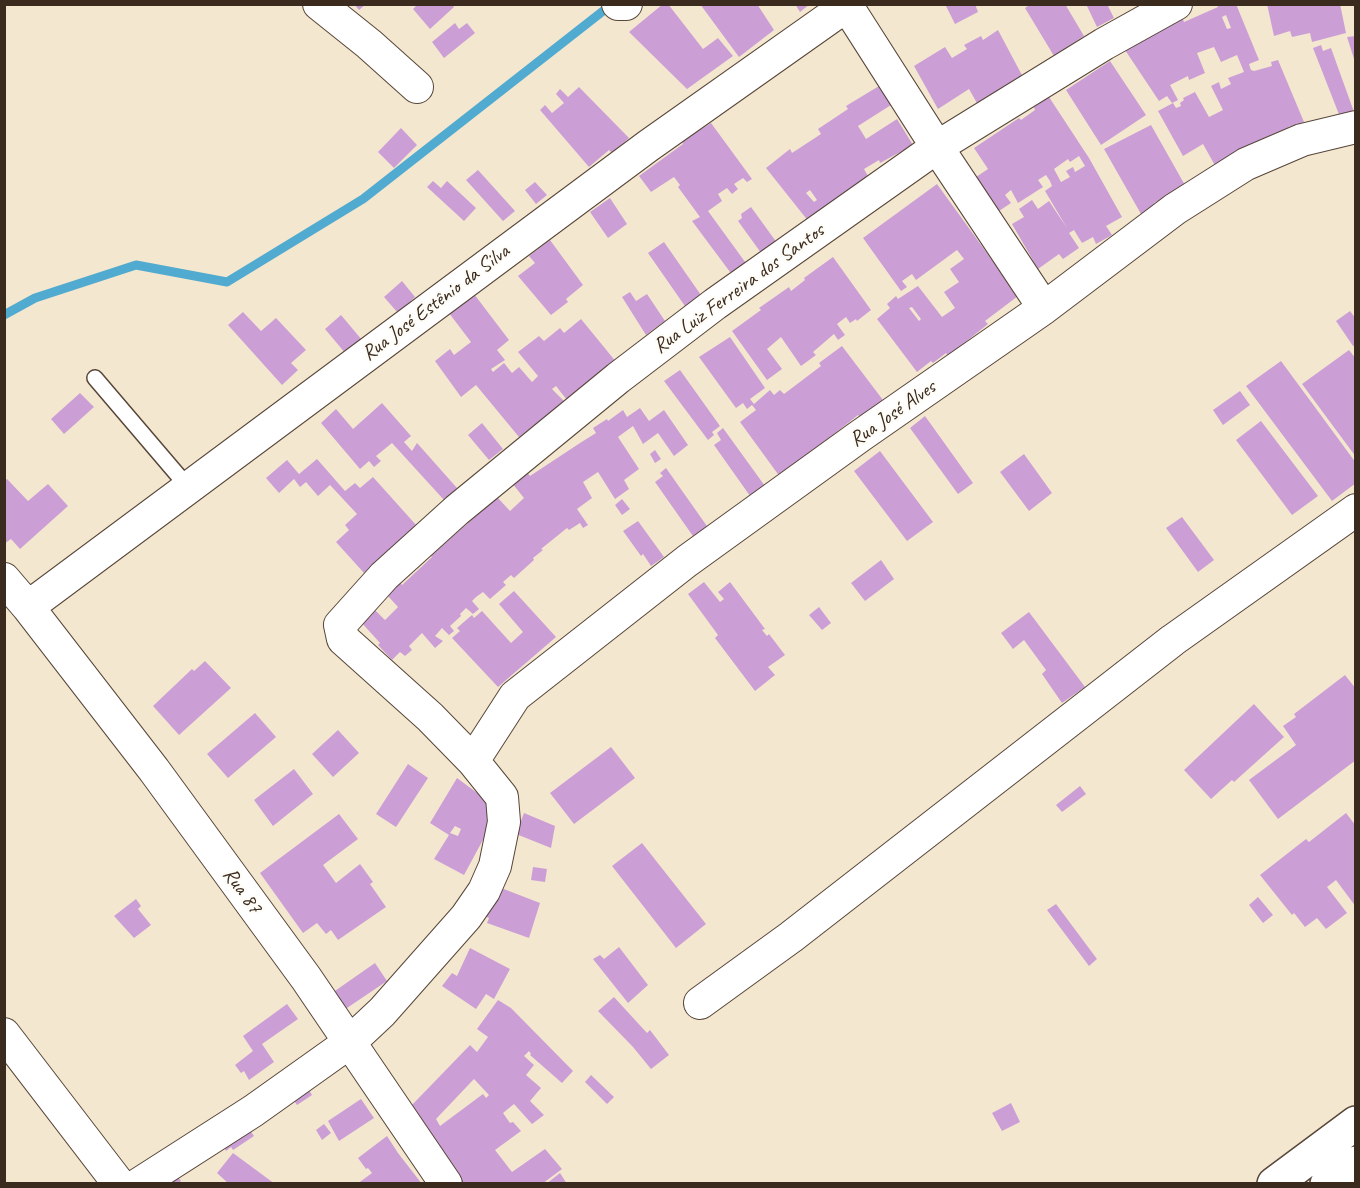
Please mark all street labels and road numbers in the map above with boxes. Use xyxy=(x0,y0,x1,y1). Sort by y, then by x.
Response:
street label: Rua Luiz Ferreira dos Santos xyxy=(649,218,829,360)
street label: Rua José Estênio da Silva xyxy=(357,239,515,367)
street label: Rua José Alves xyxy=(845,375,941,453)
street label: Rua 87 xyxy=(217,863,267,919)

